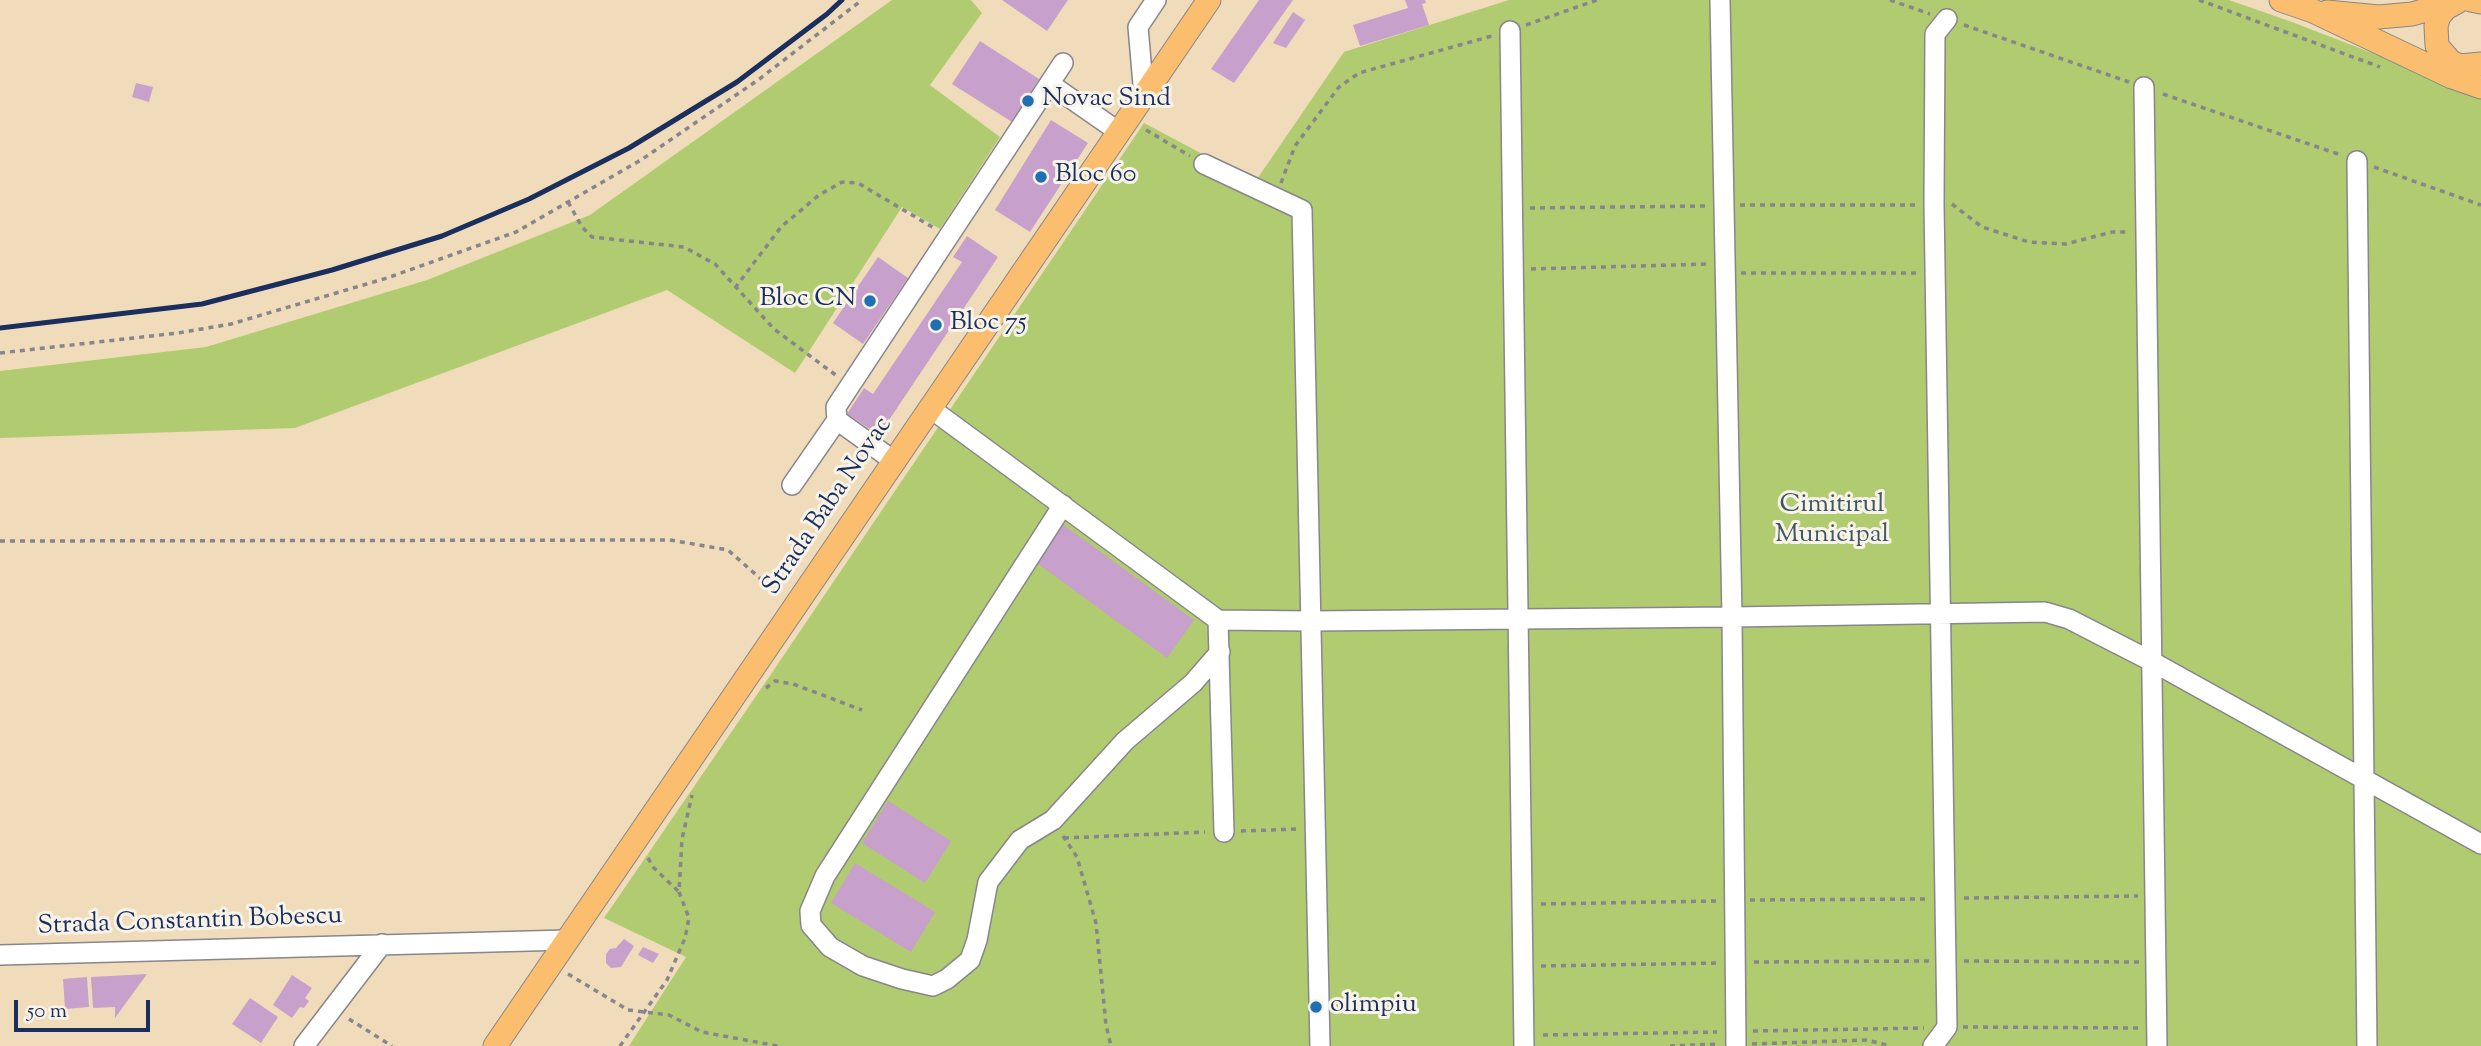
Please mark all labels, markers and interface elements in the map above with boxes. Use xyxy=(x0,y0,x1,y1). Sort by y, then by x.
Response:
place label: Novac Sind xyxy=(1042,85,1171,117)
marker: Novac Sind xyxy=(1020,93,1036,109)
place label: Bloc 60 xyxy=(1055,161,1136,193)
marker: Bloc 60 xyxy=(1033,169,1049,185)
place label: Bloc CN xyxy=(760,285,856,317)
marker: Bloc CN xyxy=(862,293,878,309)
place label: Bloc 75 xyxy=(950,309,1027,341)
marker: Bloc 75 xyxy=(928,317,944,333)
street label: Strada Baba Novac xyxy=(758,412,900,602)
park label: Cimitirul Municipal xyxy=(1775,491,1889,552)
street label: Strada Constantin Bobescu xyxy=(37,902,343,944)
scale bar xyxy=(18,986,154,1030)
place label: olimpiu xyxy=(1330,991,1417,1023)
text: 50 m xyxy=(27,997,67,1027)
marker: olimpiu xyxy=(1308,999,1324,1015)

